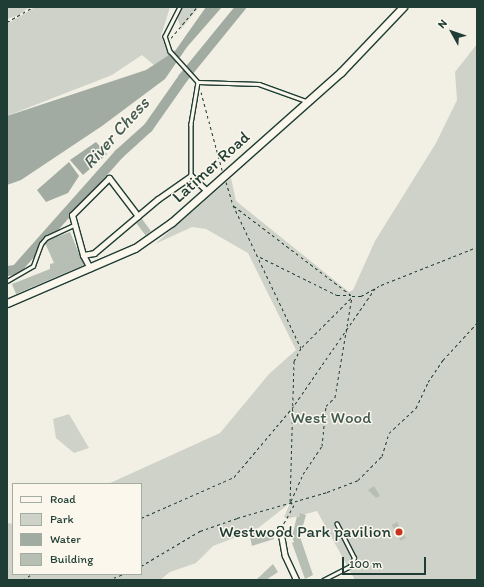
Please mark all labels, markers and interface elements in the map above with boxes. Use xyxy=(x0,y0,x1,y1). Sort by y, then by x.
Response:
north arrow xyxy=(432,12,472,52)
text: N xyxy=(435,17,450,31)
water label: River Chess xyxy=(78,93,154,173)
street label: Latimer Road xyxy=(168,127,254,207)
park label: West Wood xyxy=(291,408,371,428)
legend xyxy=(12,483,142,575)
text: Road xyxy=(50,492,76,506)
text: Park xyxy=(50,512,74,526)
place label: Westwood Park pavilion xyxy=(218,522,391,542)
marker: Westwood Park pavilion xyxy=(394,527,404,537)
text: Water xyxy=(50,532,81,546)
scale bar xyxy=(344,549,428,575)
text: Building xyxy=(50,552,93,566)
text: 100 m xyxy=(349,557,382,571)

